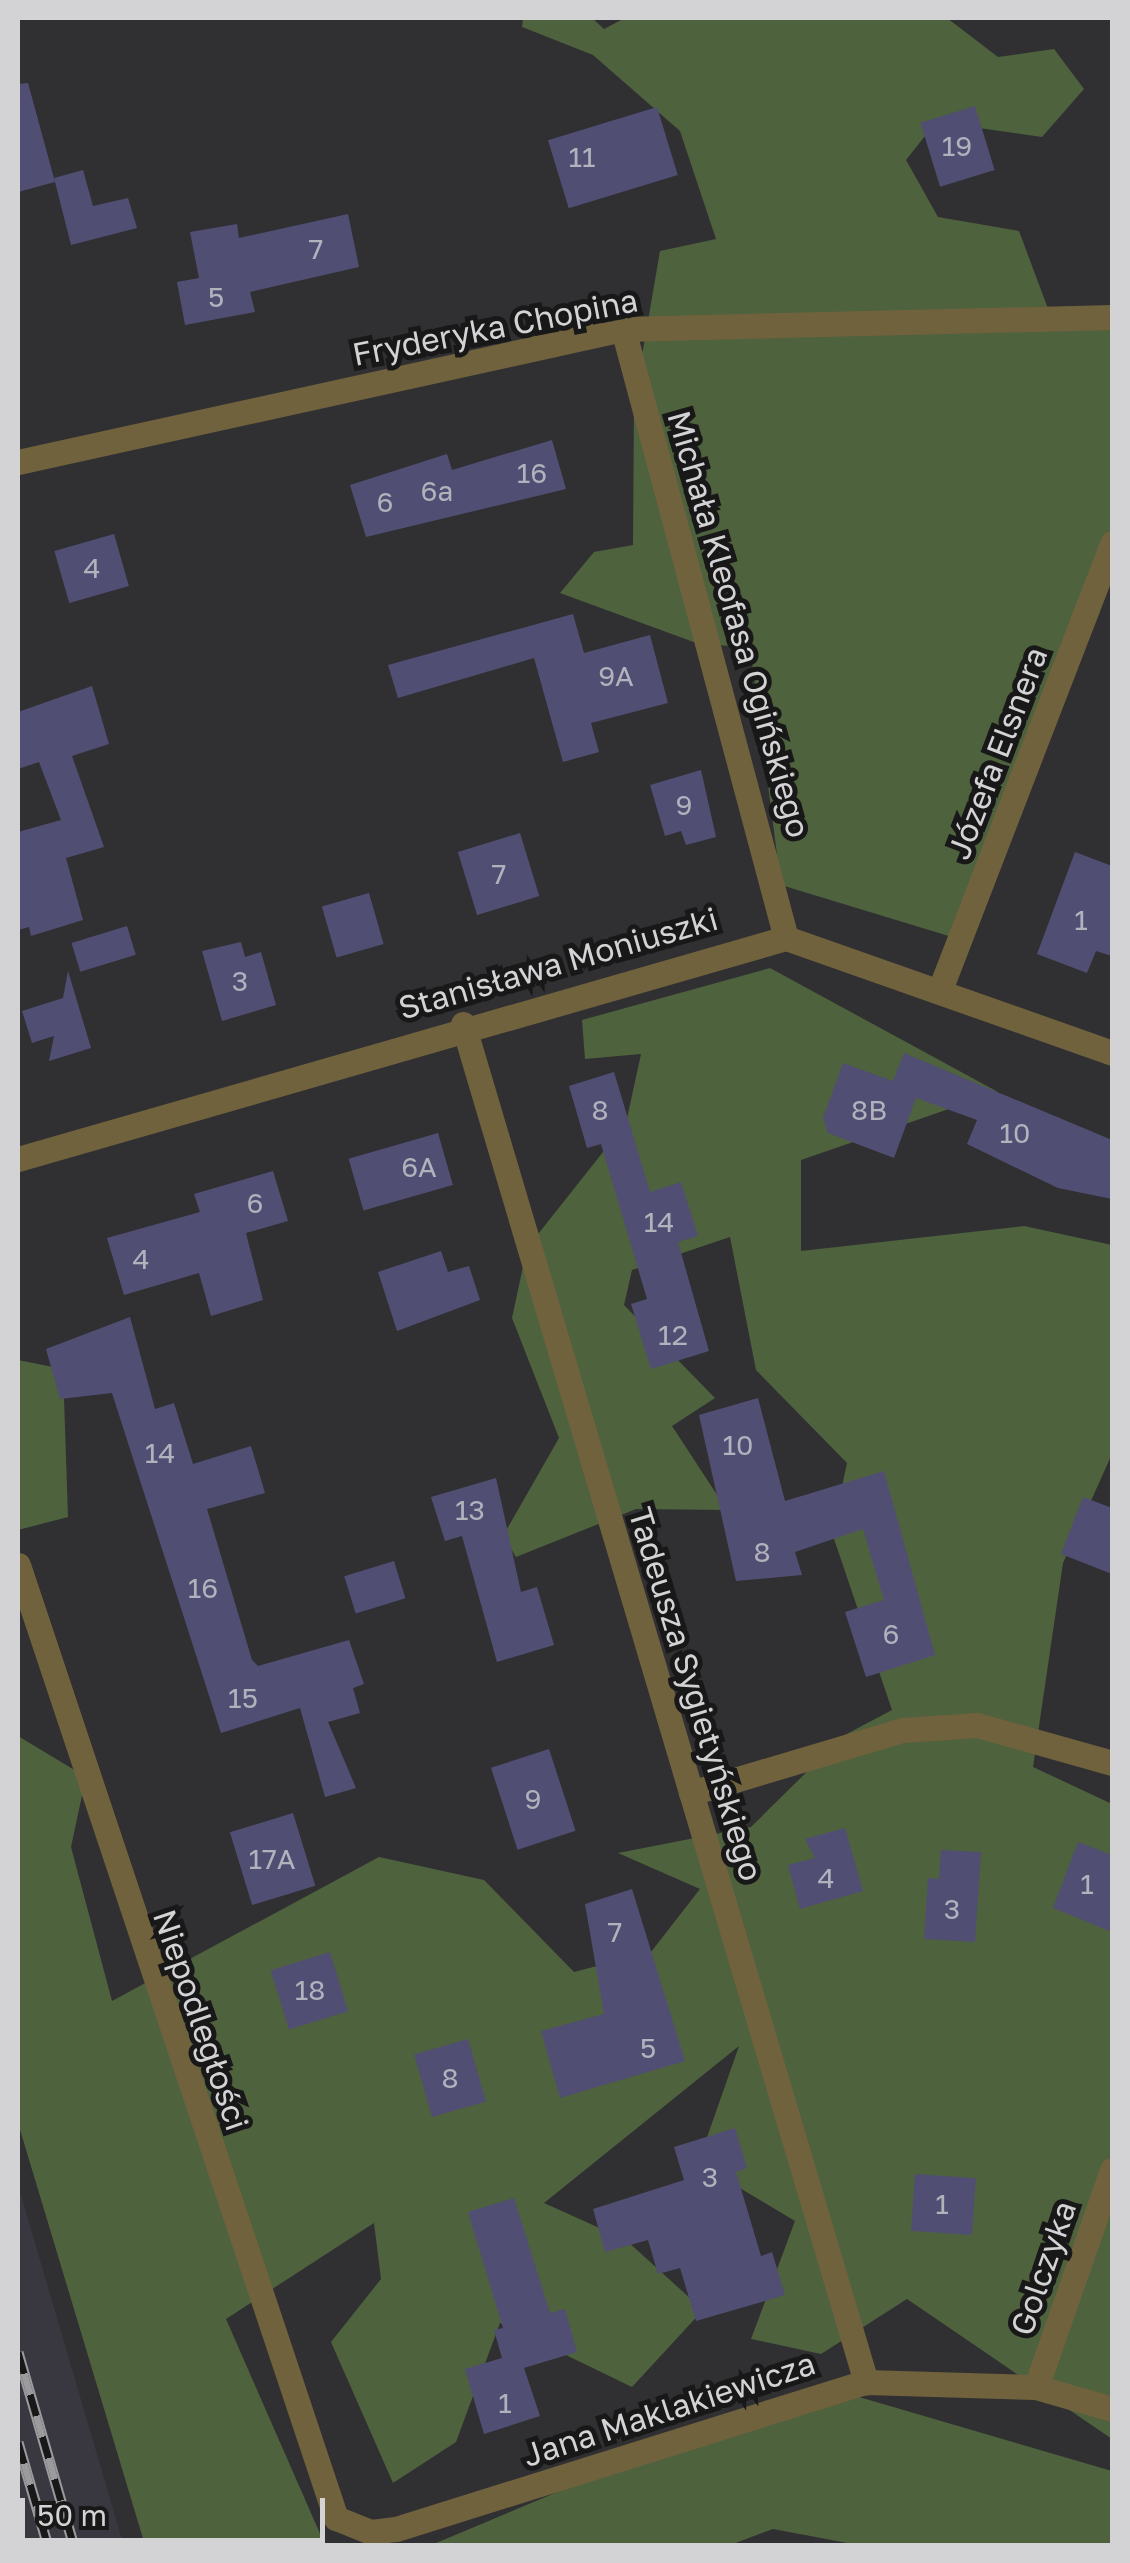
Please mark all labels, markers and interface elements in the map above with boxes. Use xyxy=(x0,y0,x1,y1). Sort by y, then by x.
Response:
house number: 19 xyxy=(942,129,972,163)
house number: 11 xyxy=(568,140,596,174)
house number: 7 xyxy=(309,232,323,266)
house number: 5 xyxy=(208,280,224,314)
street label: Fryderyka Chopina xyxy=(349,280,641,374)
street label: Michała Kleofasa Ogińskiego xyxy=(660,406,818,842)
house number: 16 xyxy=(517,456,547,490)
house number: 6a xyxy=(421,474,453,508)
house number: 6 xyxy=(377,485,393,519)
house number: 4 xyxy=(83,551,101,585)
street label: Józefa Elsnera xyxy=(939,642,1055,864)
house number: 9A xyxy=(598,659,634,693)
house number: 9 xyxy=(676,788,692,822)
house number: 7 xyxy=(492,857,506,891)
street label: Stanisława Moniuszki xyxy=(394,899,722,1027)
house number: 1 xyxy=(1074,903,1088,937)
house number: 3 xyxy=(232,964,248,998)
house number: 8 xyxy=(591,1093,609,1127)
house number: 8B xyxy=(851,1093,887,1127)
house number: 10 xyxy=(1000,1116,1030,1150)
house number: 6A xyxy=(401,1150,437,1184)
house number: 6 xyxy=(247,1186,263,1220)
house number: 14 xyxy=(644,1205,674,1239)
house number: 4 xyxy=(132,1242,150,1276)
house number: 12 xyxy=(658,1318,688,1352)
house number: 10 xyxy=(723,1428,753,1462)
house number: 14 xyxy=(145,1436,175,1470)
house number: 13 xyxy=(455,1493,485,1527)
street label: Tadeusza Sygietyńskiego xyxy=(621,1503,771,1885)
house number: 8 xyxy=(753,1535,771,1569)
house number: 16 xyxy=(188,1571,218,1605)
house number: 6 xyxy=(883,1617,899,1651)
house number: 15 xyxy=(228,1681,258,1715)
house number: 9 xyxy=(525,1782,541,1816)
house number: 17A xyxy=(248,1842,296,1876)
house number: 4 xyxy=(817,1861,835,1895)
house number: 1 xyxy=(1080,1867,1094,1901)
house number: 3 xyxy=(944,1892,960,1926)
street label: Niepodległości xyxy=(145,1905,257,2135)
house number: 7 xyxy=(608,1915,622,1949)
house number: 18 xyxy=(295,1973,325,2007)
house number: 5 xyxy=(640,2031,656,2065)
house number: 8 xyxy=(441,2061,459,2095)
house number: 3 xyxy=(702,2160,718,2194)
house number: 1 xyxy=(935,2187,949,2221)
street label: Golczyka xyxy=(1002,2196,1084,2340)
street label: Jana Maklakiewicza xyxy=(518,2344,820,2474)
house number: 1 xyxy=(498,2386,512,2420)
scale bar xyxy=(25,2478,330,2540)
text: 50 m xyxy=(37,2497,107,2533)

